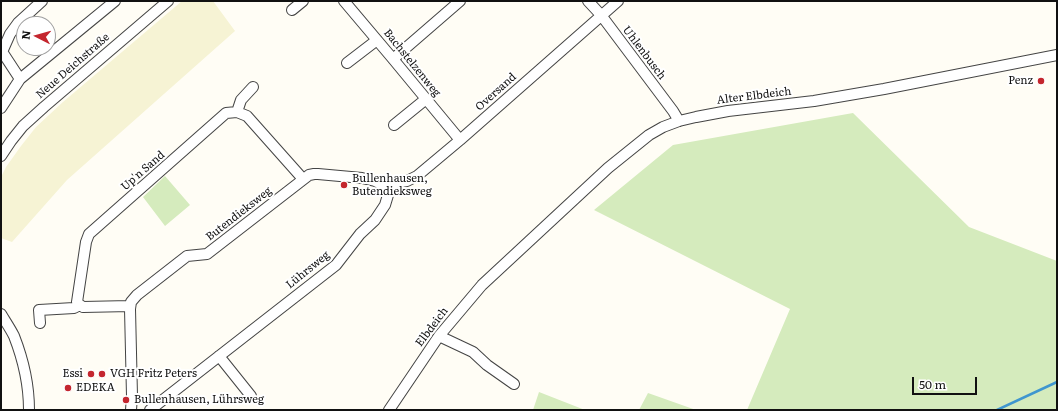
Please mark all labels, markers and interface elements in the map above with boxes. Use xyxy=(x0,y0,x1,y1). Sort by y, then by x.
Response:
north arrow xyxy=(16,16,56,56)
street label: Uhlenbusch xyxy=(620,24,668,82)
street label: Bachstelzenweg xyxy=(381,27,443,99)
text: N xyxy=(17,29,33,40)
street label: Neue Deichstraße xyxy=(34,31,112,101)
street label: Oversand xyxy=(473,70,519,114)
place label: Penz xyxy=(1008,74,1033,88)
marker: Penz xyxy=(1036,76,1046,86)
street label: Alter Elbdeich xyxy=(716,85,792,107)
street label: Up'n Sand xyxy=(119,148,167,194)
place label: Bullenhausen, Butendieksweg xyxy=(352,172,432,198)
marker: Bullenhausen, Butendieksweg xyxy=(339,180,349,190)
street label: Butendieksweg xyxy=(203,184,275,244)
street label: Lührsweg xyxy=(284,248,332,292)
street label: Elbdeich xyxy=(413,305,451,349)
place label: Essi xyxy=(62,367,83,381)
place label: VGH Fritz Peters xyxy=(110,367,197,381)
marker: Essi xyxy=(86,369,96,379)
marker: VGH Fritz Peters xyxy=(97,369,107,379)
scale bar xyxy=(914,369,979,395)
text: 50 m xyxy=(919,375,946,393)
place label: EDEKA xyxy=(76,381,115,395)
marker: EDEKA xyxy=(63,383,73,393)
place label: Bullenhausen, Lührsweg xyxy=(134,393,264,407)
marker: Bullenhausen, Lührsweg xyxy=(121,395,131,405)

